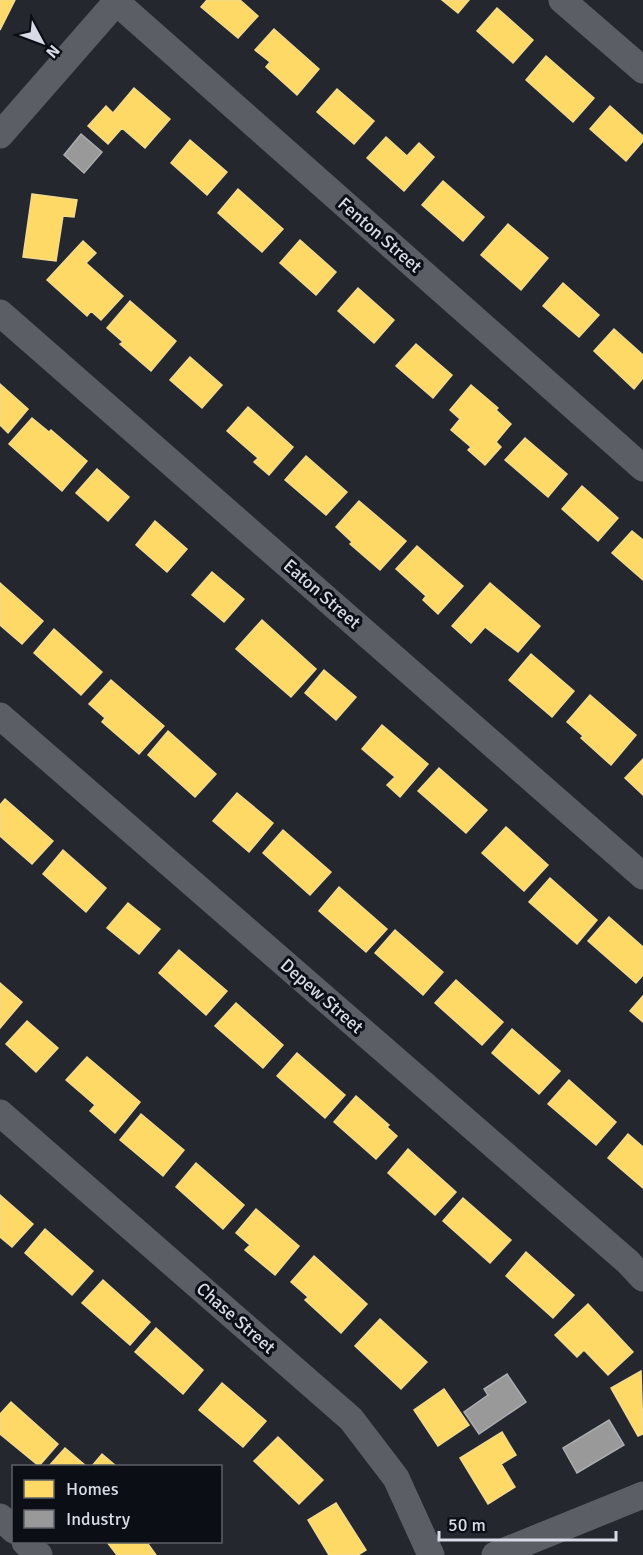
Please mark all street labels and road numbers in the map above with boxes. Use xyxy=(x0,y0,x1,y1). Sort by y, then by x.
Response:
street label: Fenton Street xyxy=(334,193,426,277)
street label: Eaton Street xyxy=(279,554,365,634)
street label: Depew Street xyxy=(276,954,368,1038)
street label: Chase Street xyxy=(192,1278,280,1358)

